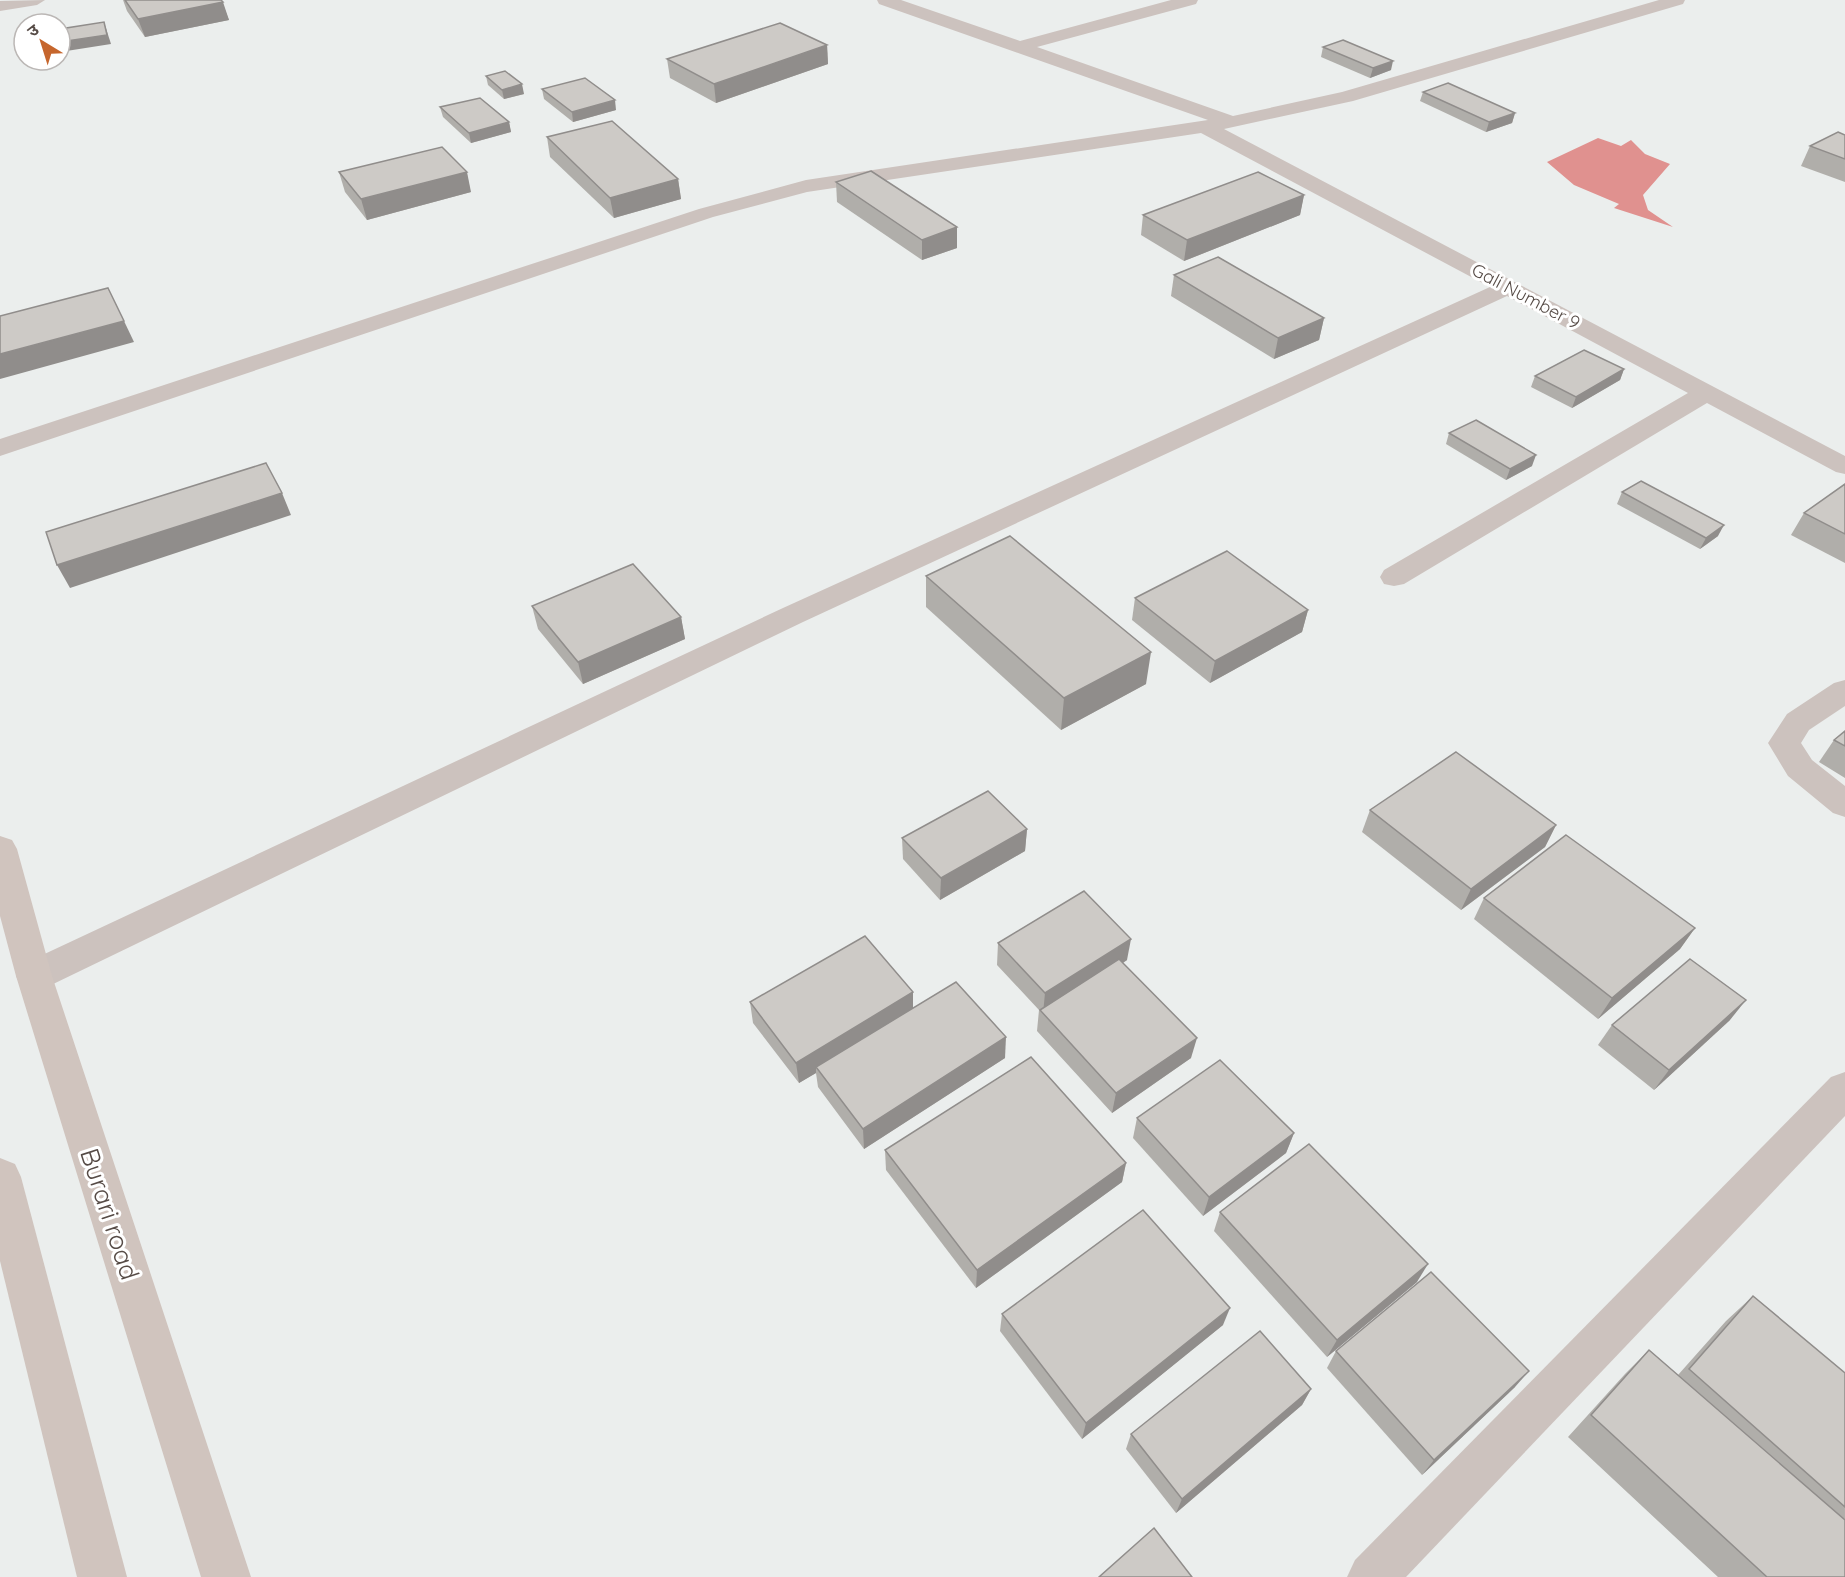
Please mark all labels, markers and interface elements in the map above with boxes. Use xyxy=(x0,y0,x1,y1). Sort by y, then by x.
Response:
north arrow xyxy=(12,12,72,72)
text: उ xyxy=(23,19,43,41)
street label: Gali Number 9 xyxy=(1468,258,1584,334)
street label: Burari road xyxy=(73,1144,147,1284)

